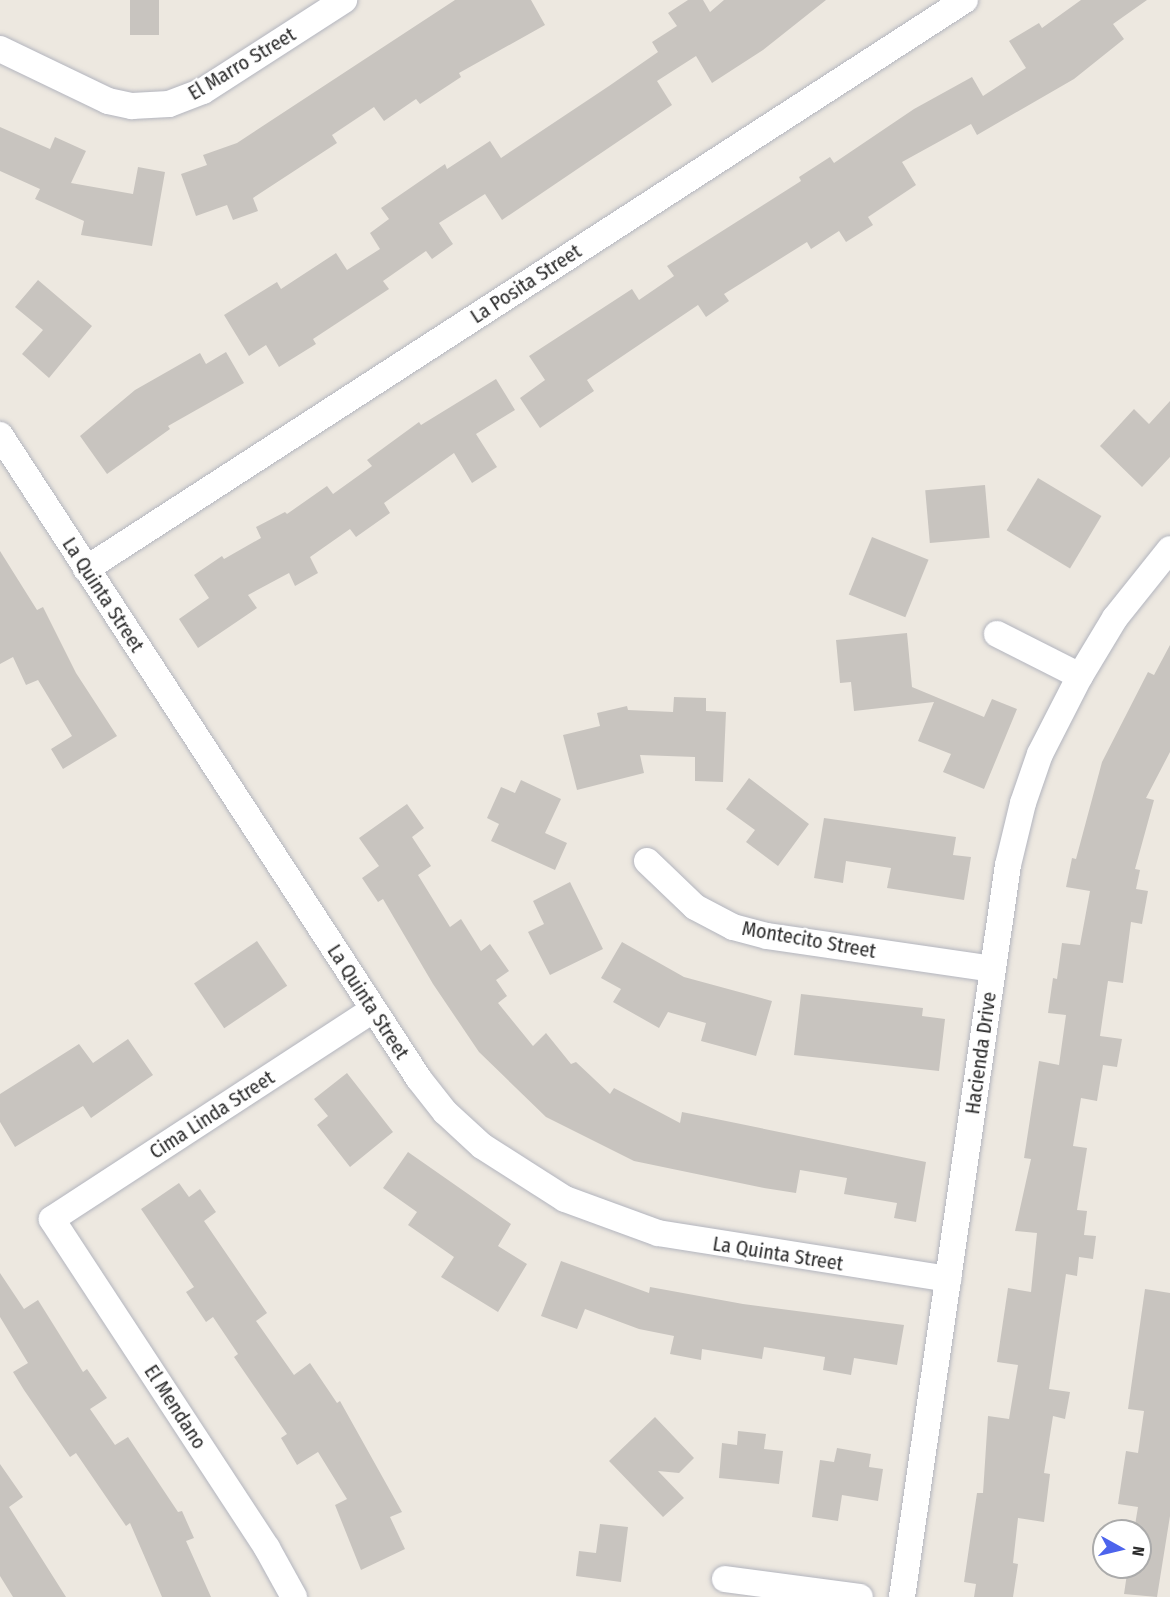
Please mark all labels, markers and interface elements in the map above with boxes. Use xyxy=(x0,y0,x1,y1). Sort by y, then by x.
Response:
street label: El Marro Street xyxy=(184,23,300,105)
street label: La Posita Street xyxy=(466,239,586,329)
street label: La Quinta Street xyxy=(57,533,149,657)
street label: Montecito Street xyxy=(740,916,878,964)
street label: La Quinta Street xyxy=(322,940,414,1064)
street label: Hacienda Drive xyxy=(961,990,1001,1116)
street label: Cima Linda Street xyxy=(145,1066,279,1164)
street label: La Quinta Street xyxy=(711,1232,845,1276)
street label: El Mendano xyxy=(139,1360,211,1454)
north arrow xyxy=(1092,1519,1152,1579)
text: N xyxy=(1128,1545,1148,1557)

